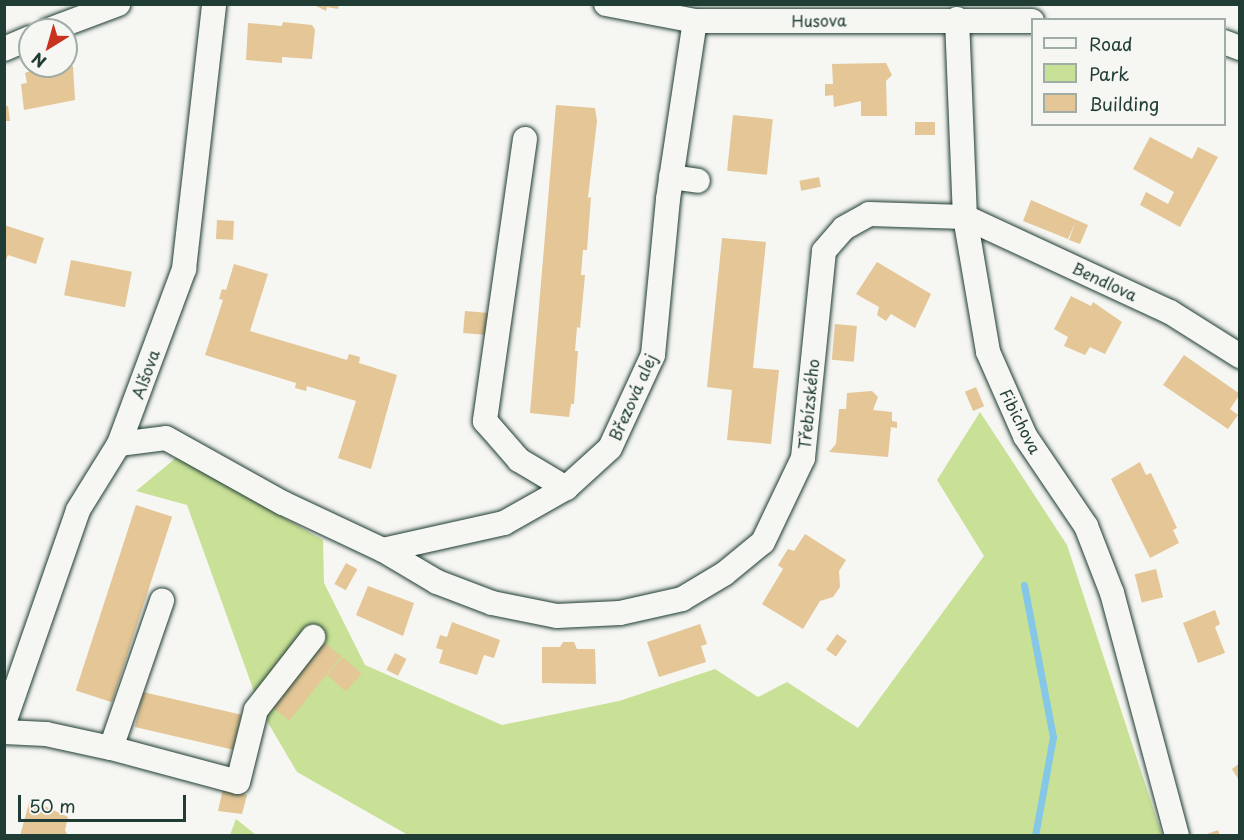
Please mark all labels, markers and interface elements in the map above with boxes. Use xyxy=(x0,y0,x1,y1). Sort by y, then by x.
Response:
street label: Husova xyxy=(791,10,847,30)
north arrow xyxy=(18,18,78,78)
legend xyxy=(1031,18,1226,126)
text: Road xyxy=(1089,30,1133,57)
text: N xyxy=(26,47,51,74)
text: Park xyxy=(1089,60,1129,87)
text: Building xyxy=(1089,90,1159,117)
street label: Bendlova xyxy=(1070,258,1140,304)
street label: Alšova xyxy=(127,347,163,401)
street label: Březová alej xyxy=(604,350,660,444)
street label: Třebízského xyxy=(794,358,822,450)
street label: Fibichova xyxy=(996,385,1046,457)
scale bar xyxy=(21,783,189,821)
text: 50 m xyxy=(29,792,76,819)

